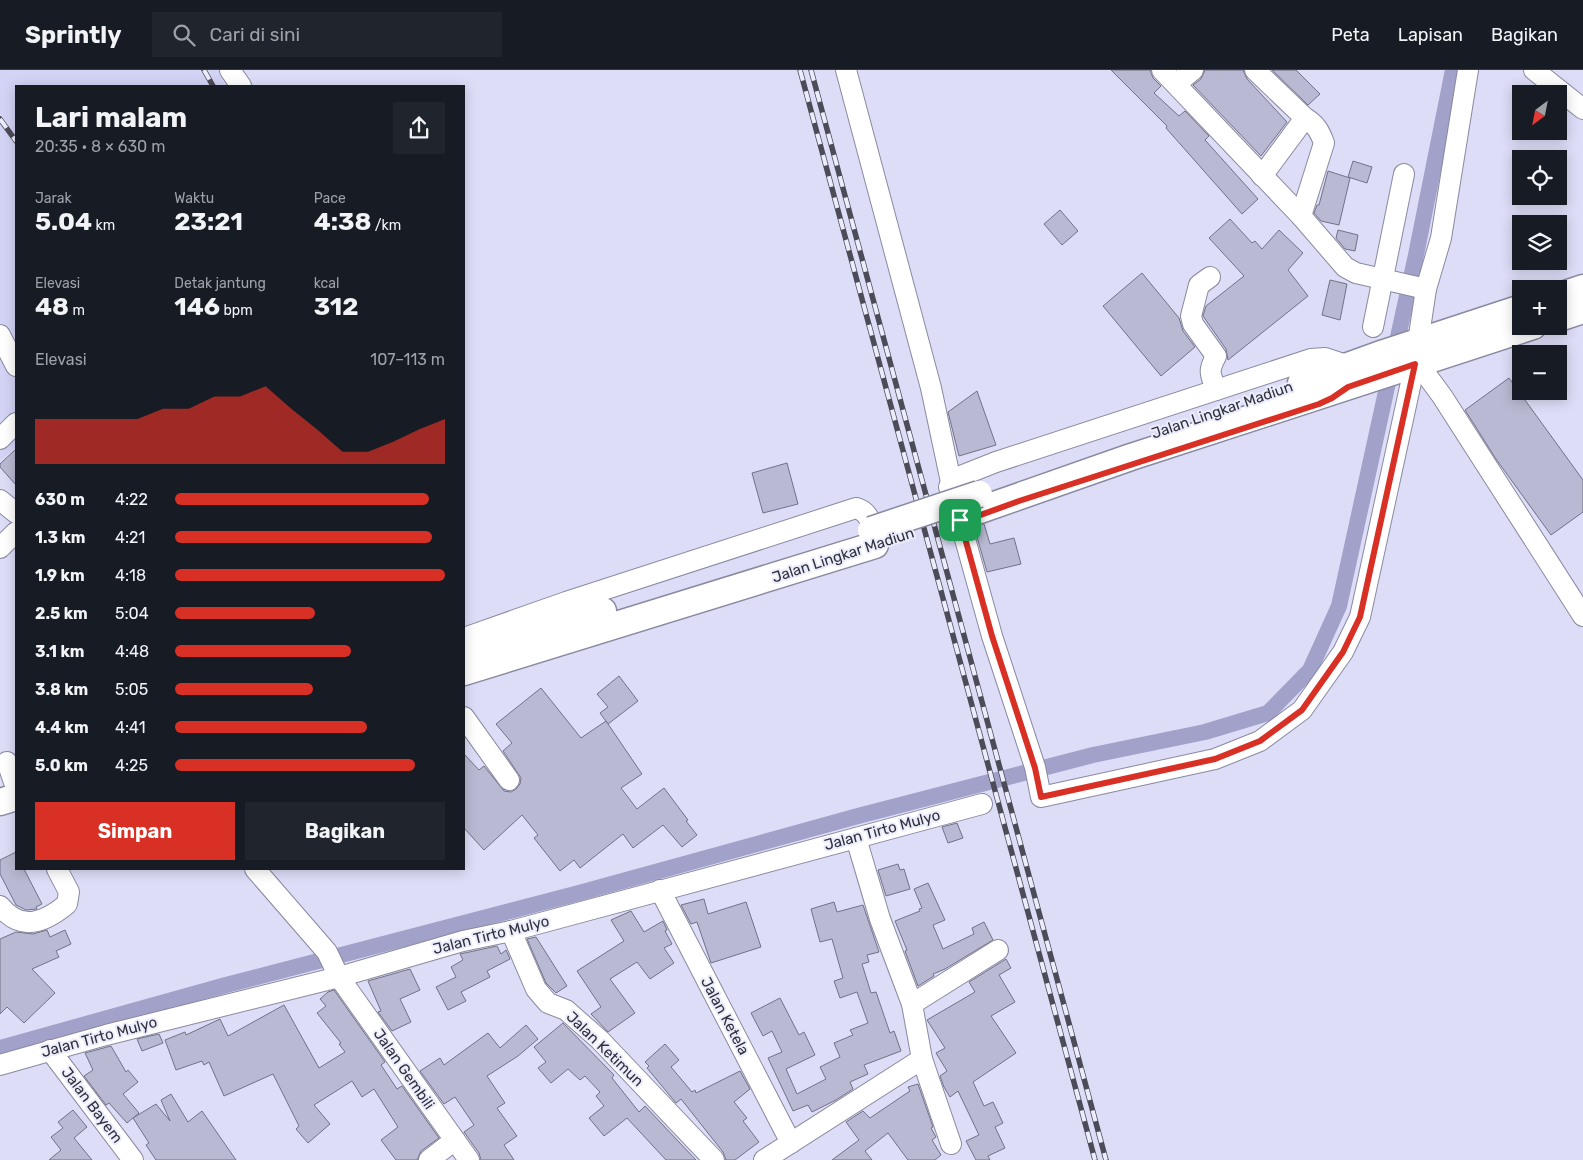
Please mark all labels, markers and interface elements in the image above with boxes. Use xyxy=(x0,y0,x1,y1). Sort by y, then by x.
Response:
search box xyxy=(152,12,502,57)
text: Sprintly xyxy=(25,21,122,49)
icon: search xyxy=(170,21,198,49)
text: Cari di sini xyxy=(210,23,300,46)
text: Peta xyxy=(1331,24,1370,46)
text: Lapisan xyxy=(1398,24,1463,46)
text: Bagikan xyxy=(1491,24,1558,46)
north arrow xyxy=(1512,85,1568,140)
map controls xyxy=(1512,85,1567,400)
text: Lari malam xyxy=(35,101,187,134)
button: share xyxy=(393,102,445,154)
text: 20:35 · 8 × 630 m xyxy=(35,137,165,156)
button: locate xyxy=(1512,150,1567,205)
text: Jarak xyxy=(35,190,72,207)
text: Waktu xyxy=(174,190,214,207)
text: Pace xyxy=(314,190,346,207)
text: 5.04 xyxy=(35,207,92,236)
text: 23:21 xyxy=(174,207,243,236)
text: 4:38 xyxy=(314,207,371,236)
button: layers xyxy=(1512,215,1567,270)
text: km xyxy=(92,217,115,234)
text: /km xyxy=(371,217,401,234)
text: Elevasi xyxy=(35,275,80,292)
text: Detak jantung xyxy=(174,275,266,292)
text: kcal xyxy=(314,275,339,292)
button: + xyxy=(1512,280,1567,335)
text: 48 xyxy=(35,292,69,321)
text: 146 xyxy=(174,292,220,321)
text: 312 xyxy=(314,292,358,321)
text: m xyxy=(69,302,85,319)
text: bpm xyxy=(220,302,253,319)
button: − xyxy=(1512,345,1567,400)
text: Elevasi xyxy=(35,350,87,369)
text: 107–113 m xyxy=(370,350,445,369)
street label: Jalan Lingkar Madiun xyxy=(1149,377,1295,443)
text: 630 m xyxy=(35,490,85,509)
text: 4:22 xyxy=(115,490,148,509)
pin xyxy=(939,499,981,541)
icon: arrive xyxy=(946,506,974,534)
street label: Jalan Lingkar Madiun xyxy=(770,524,916,586)
text: 1.3 km xyxy=(35,528,85,547)
text: 4:21 xyxy=(115,528,145,547)
text: 1.9 km xyxy=(35,566,85,585)
text: 4:18 xyxy=(115,566,146,585)
text: 2.5 km xyxy=(35,604,88,623)
text: 5:04 xyxy=(115,604,149,623)
text: 3.1 km xyxy=(35,642,84,661)
text: 4:48 xyxy=(115,642,149,661)
text: 3.8 km xyxy=(35,680,88,699)
text: 5:05 xyxy=(115,680,148,699)
text: 4.4 km xyxy=(35,718,89,737)
text: 4:41 xyxy=(115,718,146,737)
text: 5.0 km xyxy=(35,756,88,775)
text: 4:25 xyxy=(115,756,148,775)
button: Simpan xyxy=(35,802,235,860)
button: Bagikan xyxy=(245,802,445,860)
street label: Jalan Tirto Mulyo xyxy=(822,806,942,854)
street label: Jalan Tirto Mulyo xyxy=(431,912,551,958)
street label: Jalan Ketela xyxy=(697,974,753,1058)
street label: Jalan Ketimun xyxy=(563,1008,647,1090)
street label: Jalan Tirto Mulyo xyxy=(39,1013,159,1061)
street label: Jalan Gembili xyxy=(370,1025,438,1113)
street label: Jalan Bayem xyxy=(58,1064,126,1146)

